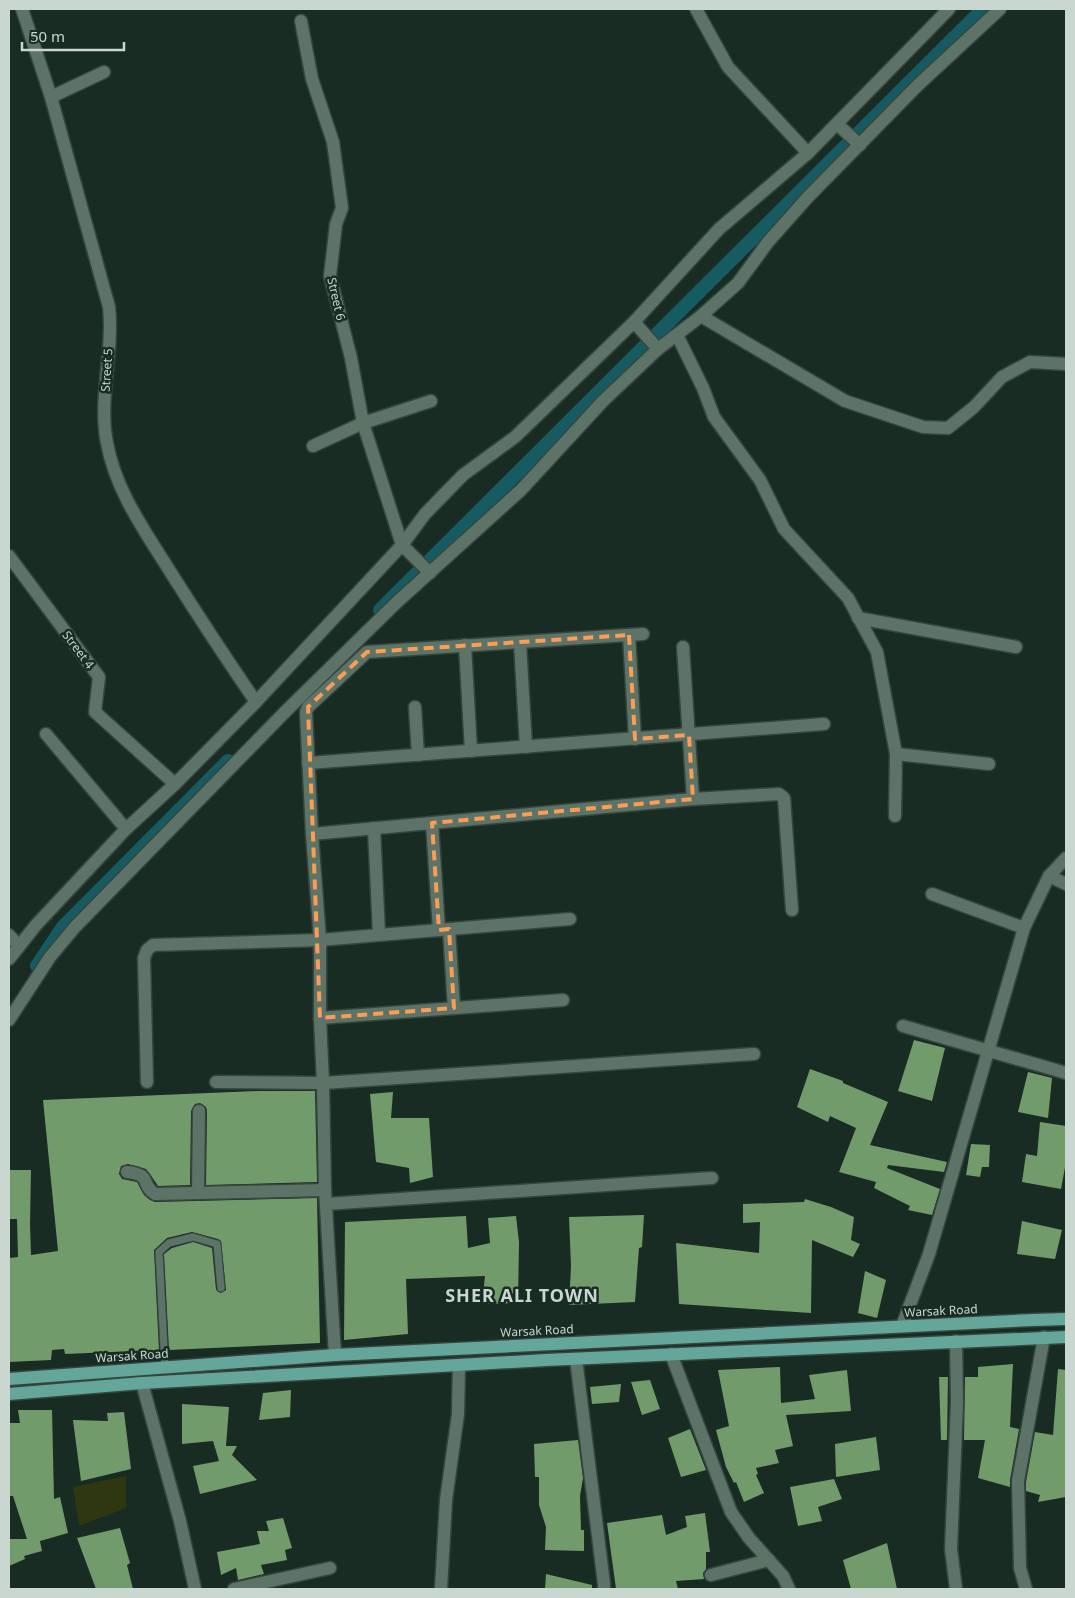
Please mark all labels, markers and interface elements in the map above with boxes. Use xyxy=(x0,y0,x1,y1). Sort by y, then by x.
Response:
scale bar xyxy=(22,20,125,52)
text: 50 m xyxy=(30,26,65,46)
street label: Street 6 xyxy=(323,276,350,322)
street label: Street 5 xyxy=(97,348,117,392)
street label: Street 4 xyxy=(59,627,98,672)
district label: SHER ALI TOWN xyxy=(445,1283,599,1307)
street label: Warsak Road xyxy=(904,1300,978,1321)
street label: Warsak Road xyxy=(500,1320,574,1341)
street label: Warsak Road xyxy=(95,1344,169,1367)

